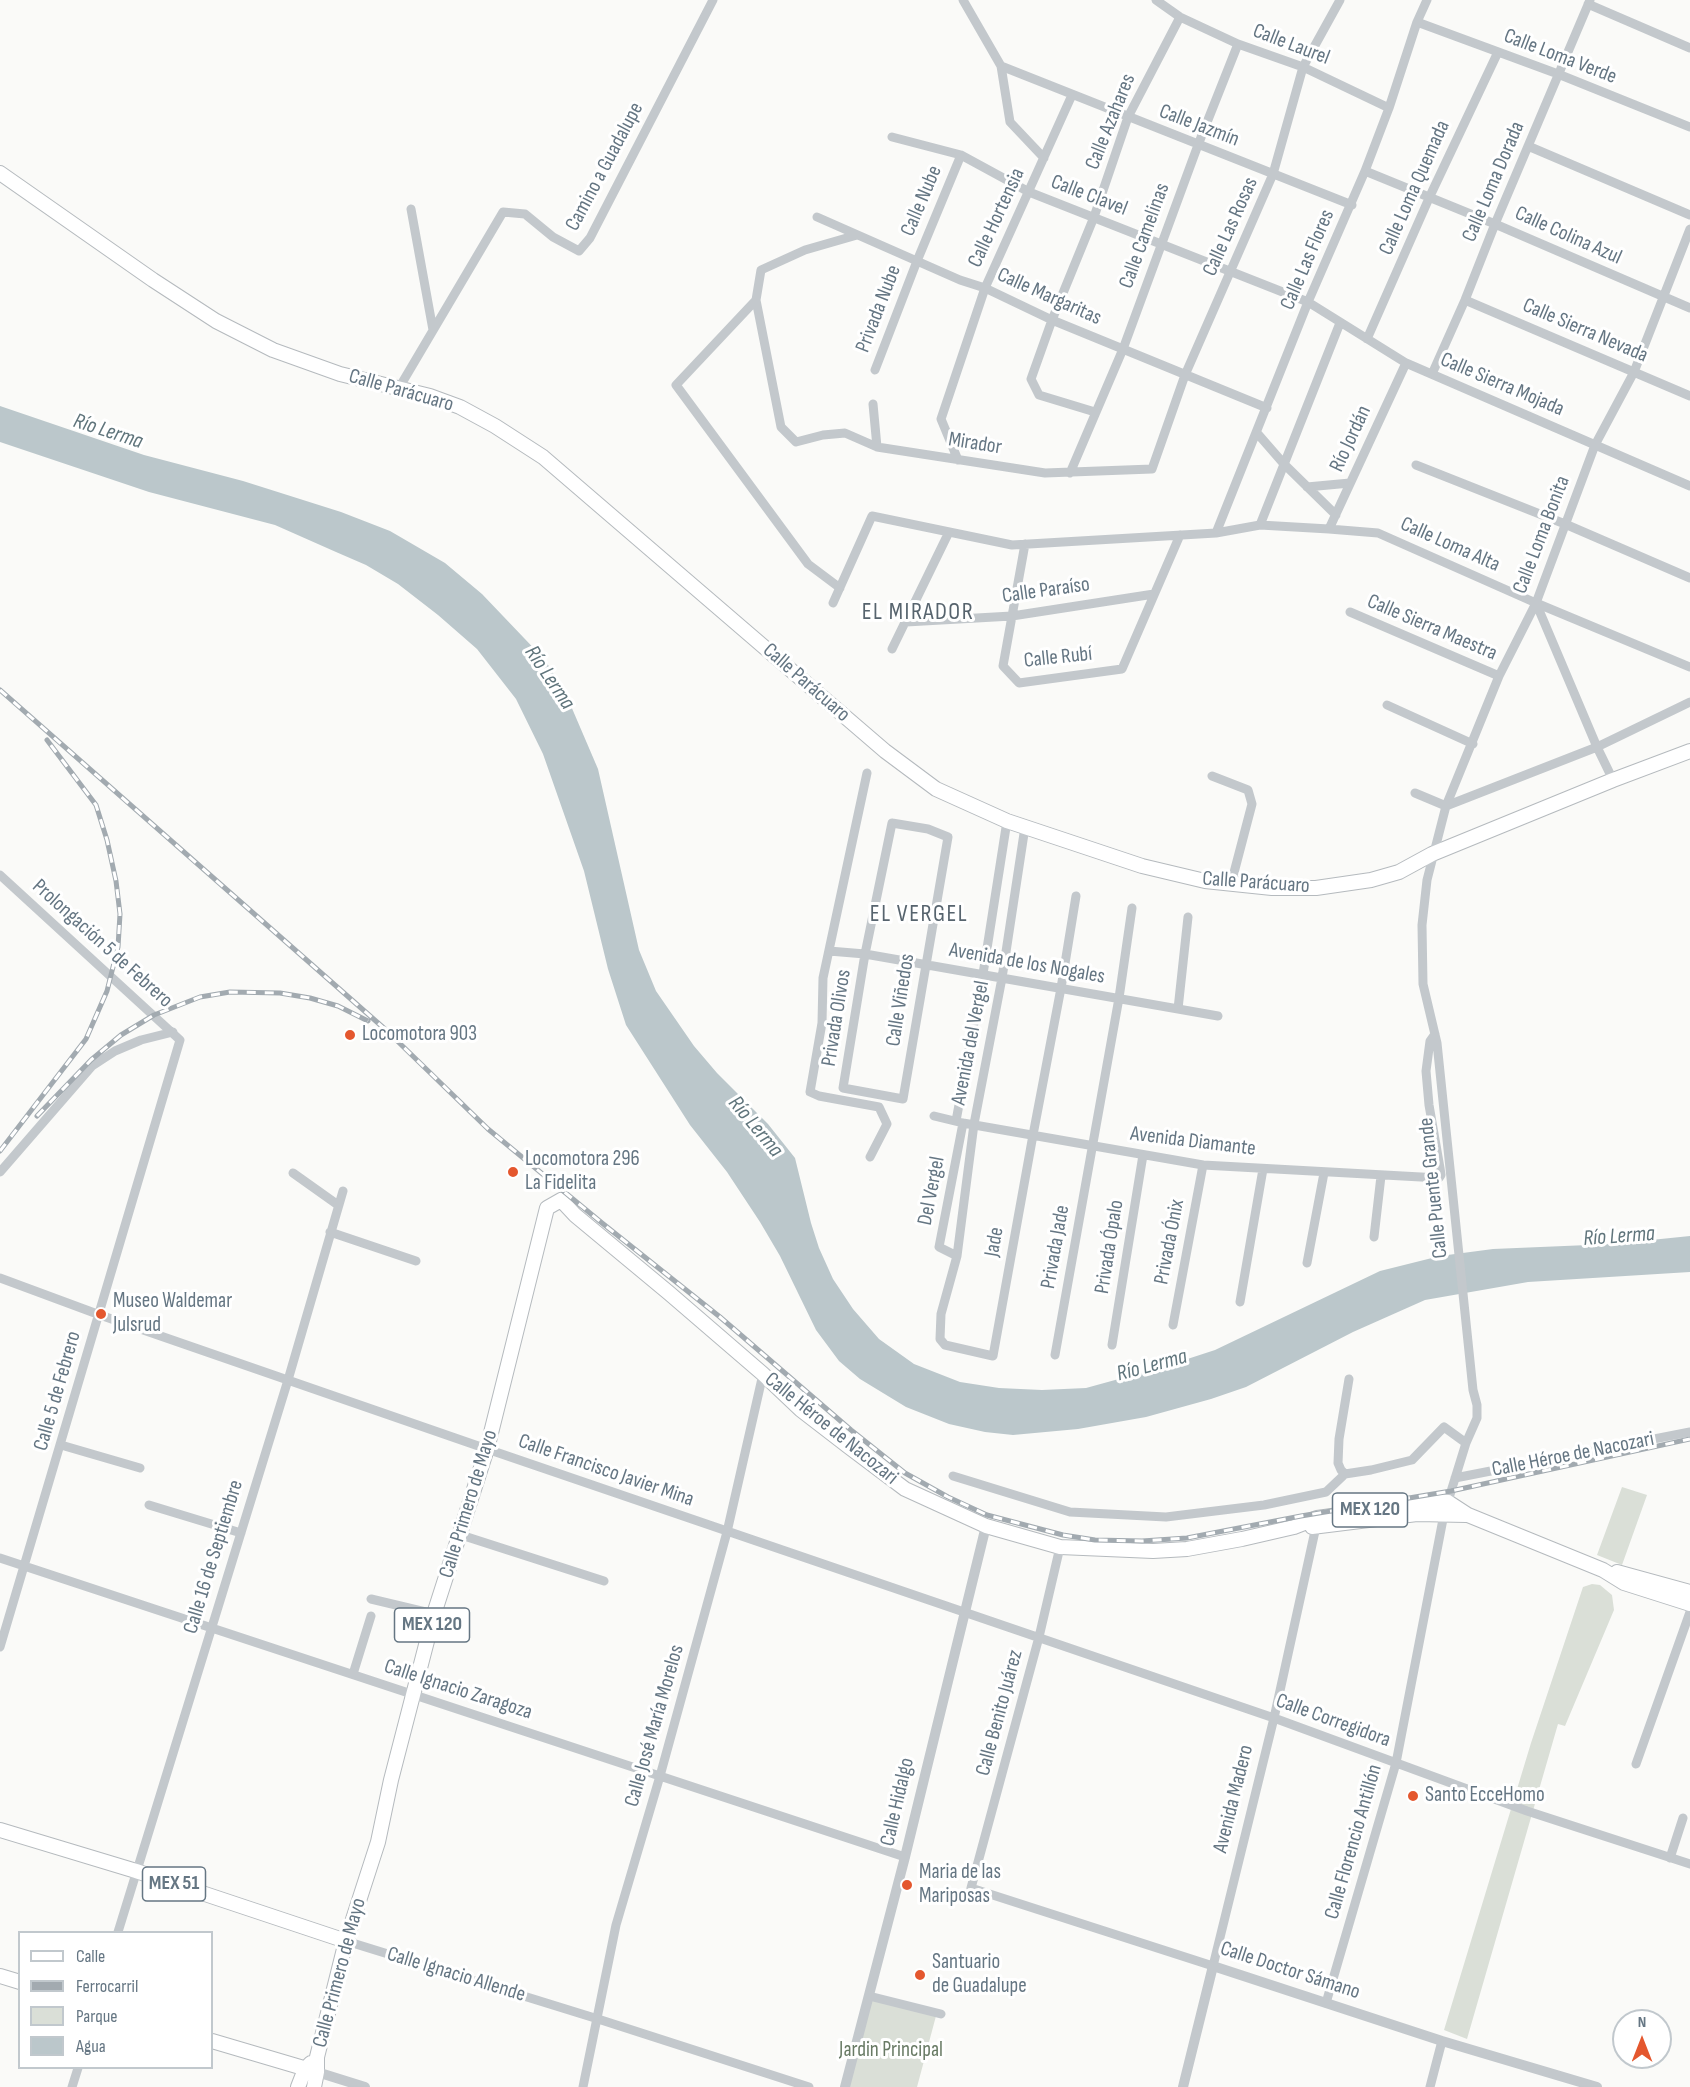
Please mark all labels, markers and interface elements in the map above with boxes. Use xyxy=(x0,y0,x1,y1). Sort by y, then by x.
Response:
street label: Calle Laurel xyxy=(1249,19,1333,71)
street label: Calle Loma Verde xyxy=(1500,24,1620,90)
street label: Calle Azahares xyxy=(1080,70,1142,174)
street label: Camino a Guadalupe xyxy=(561,98,649,236)
street label: Calle Jazmín xyxy=(1155,99,1243,153)
street label: Calle Loma Quemada xyxy=(1374,117,1456,259)
street label: Calle Loma Dorada xyxy=(1457,118,1531,246)
street label: Calle Nube xyxy=(896,162,948,240)
street label: Calle Hortensia xyxy=(963,164,1031,272)
street label: Calle Clavel xyxy=(1047,170,1131,222)
street label: Calle Las Rosas xyxy=(1198,174,1264,280)
street label: Calle Camelinas xyxy=(1114,180,1176,292)
street label: Calle Colina Azul xyxy=(1511,201,1625,271)
street label: Calle Las Flores xyxy=(1276,206,1340,314)
street label: Privada Nube xyxy=(851,262,907,356)
street label: Calle Margaritas xyxy=(993,263,1105,331)
street label: Calle Sierra Nevada xyxy=(1519,293,1651,369)
street label: Calle Sierra Mojada xyxy=(1436,348,1568,422)
street label: Calle Parácuaro xyxy=(346,364,456,418)
street label: Río Jordán xyxy=(1325,402,1377,476)
water label: Río Lerma xyxy=(70,408,146,456)
street label: Mirador xyxy=(947,427,1003,461)
street label: Calle Loma Bonita xyxy=(1508,473,1576,597)
street label: Calle Loma Alta xyxy=(1396,512,1504,578)
street label: Calle Paraíso xyxy=(1001,572,1091,610)
street label: Calle Sierra Maestra xyxy=(1363,589,1501,667)
district label: EL MIRADOR xyxy=(862,599,974,627)
street label: Calle Parácuaro xyxy=(757,638,855,728)
water label: Río Lerma xyxy=(518,641,580,715)
street label: Calle Rubí xyxy=(1023,642,1093,674)
street label: Calle Parácuaro xyxy=(1201,867,1311,899)
street label: Prolongación 5 de Febrero xyxy=(27,874,177,1014)
district label: EL VERGEL xyxy=(870,901,968,929)
street label: Avenida de los Nogales xyxy=(947,938,1107,990)
street label: Calle Viñedos xyxy=(881,952,921,1048)
street label: Privada Olivos xyxy=(817,968,857,1068)
street label: Avenida del Vergel xyxy=(947,979,995,1107)
place label: Locomotora 903 xyxy=(362,1022,477,1048)
marker: Locomotora 903 xyxy=(343,1028,357,1042)
water label: Río Lerma xyxy=(722,1091,788,1163)
street label: Calle Puente Grande xyxy=(1414,1116,1454,1260)
street label: Avenida Diamante xyxy=(1129,1122,1257,1162)
place label: Locomotora 296 La Fidelita xyxy=(525,1147,640,1197)
street label: Del Vergel xyxy=(913,1155,951,1227)
marker: Locomotora 296 La Fidelita xyxy=(506,1165,520,1179)
street label: Privada Ónix xyxy=(1149,1197,1191,1287)
street label: Privada Ópalo xyxy=(1090,1198,1130,1296)
street label: Privada Jade xyxy=(1036,1203,1076,1291)
water label: Río Lerma xyxy=(1582,1221,1656,1253)
street label: Jade xyxy=(980,1225,1010,1259)
place label: Museo Waldemar Julsrud xyxy=(113,1289,232,1339)
marker: Museo Waldemar Julsrud xyxy=(94,1307,108,1321)
street label: Calle 5 de Febrero xyxy=(29,1328,87,1454)
water label: Río Lerma xyxy=(1114,1344,1190,1388)
street label: Calle Héroe de Nacozari xyxy=(759,1367,903,1491)
street label: Calle Primero de Mayo xyxy=(435,1427,503,1581)
street label: Calle Héroe de Nacozari xyxy=(1490,1427,1656,1483)
street label: Calle Francisco Javier Mina xyxy=(515,1429,697,1513)
street label: Calle 16 de Septiembre xyxy=(179,1477,249,1637)
road number: MEX 120 xyxy=(1332,1493,1408,1527)
road number: MEX 120 xyxy=(394,1608,470,1642)
street label: Calle José María Morelos xyxy=(620,1642,690,1810)
street label: Calle Benito Juárez xyxy=(971,1647,1029,1779)
street label: Calle Ignacio Zaragoza xyxy=(381,1654,535,1726)
street label: Calle Corregidora xyxy=(1272,1689,1394,1753)
street label: Avenida Madero xyxy=(1208,1742,1260,1856)
street label: Calle Hidalgo xyxy=(876,1755,920,1849)
street label: Calle Florencio Antillón xyxy=(1320,1762,1388,1922)
place label: Santo EcceHomo xyxy=(1425,1783,1545,1809)
marker: Santo EcceHomo xyxy=(1406,1789,1420,1803)
place label: Maria de las Mariposas xyxy=(919,1860,1001,1910)
road number: MEX 51 xyxy=(142,1867,206,1901)
marker: Maria de las Mariposas xyxy=(900,1878,914,1892)
street label: Calle Primero de Mayo xyxy=(308,1896,372,2050)
legend xyxy=(18,1931,213,2069)
street label: Calle Doctor Sámano xyxy=(1217,1937,1363,2005)
street label: Calle Ignacio Allende xyxy=(384,1942,528,2008)
text: Calle xyxy=(76,1946,105,1967)
place label: Santuario de Guadalupe xyxy=(932,1950,1027,2000)
marker: Santuario de Guadalupe xyxy=(913,1968,927,1982)
text: Ferrocarril xyxy=(76,1976,138,1997)
text: Parque xyxy=(76,2006,117,2027)
north arrow xyxy=(1612,2009,1672,2069)
text: N xyxy=(1638,2013,1646,2032)
text: Agua xyxy=(76,2036,106,2057)
park label: Jardin Principal xyxy=(839,2038,943,2064)

